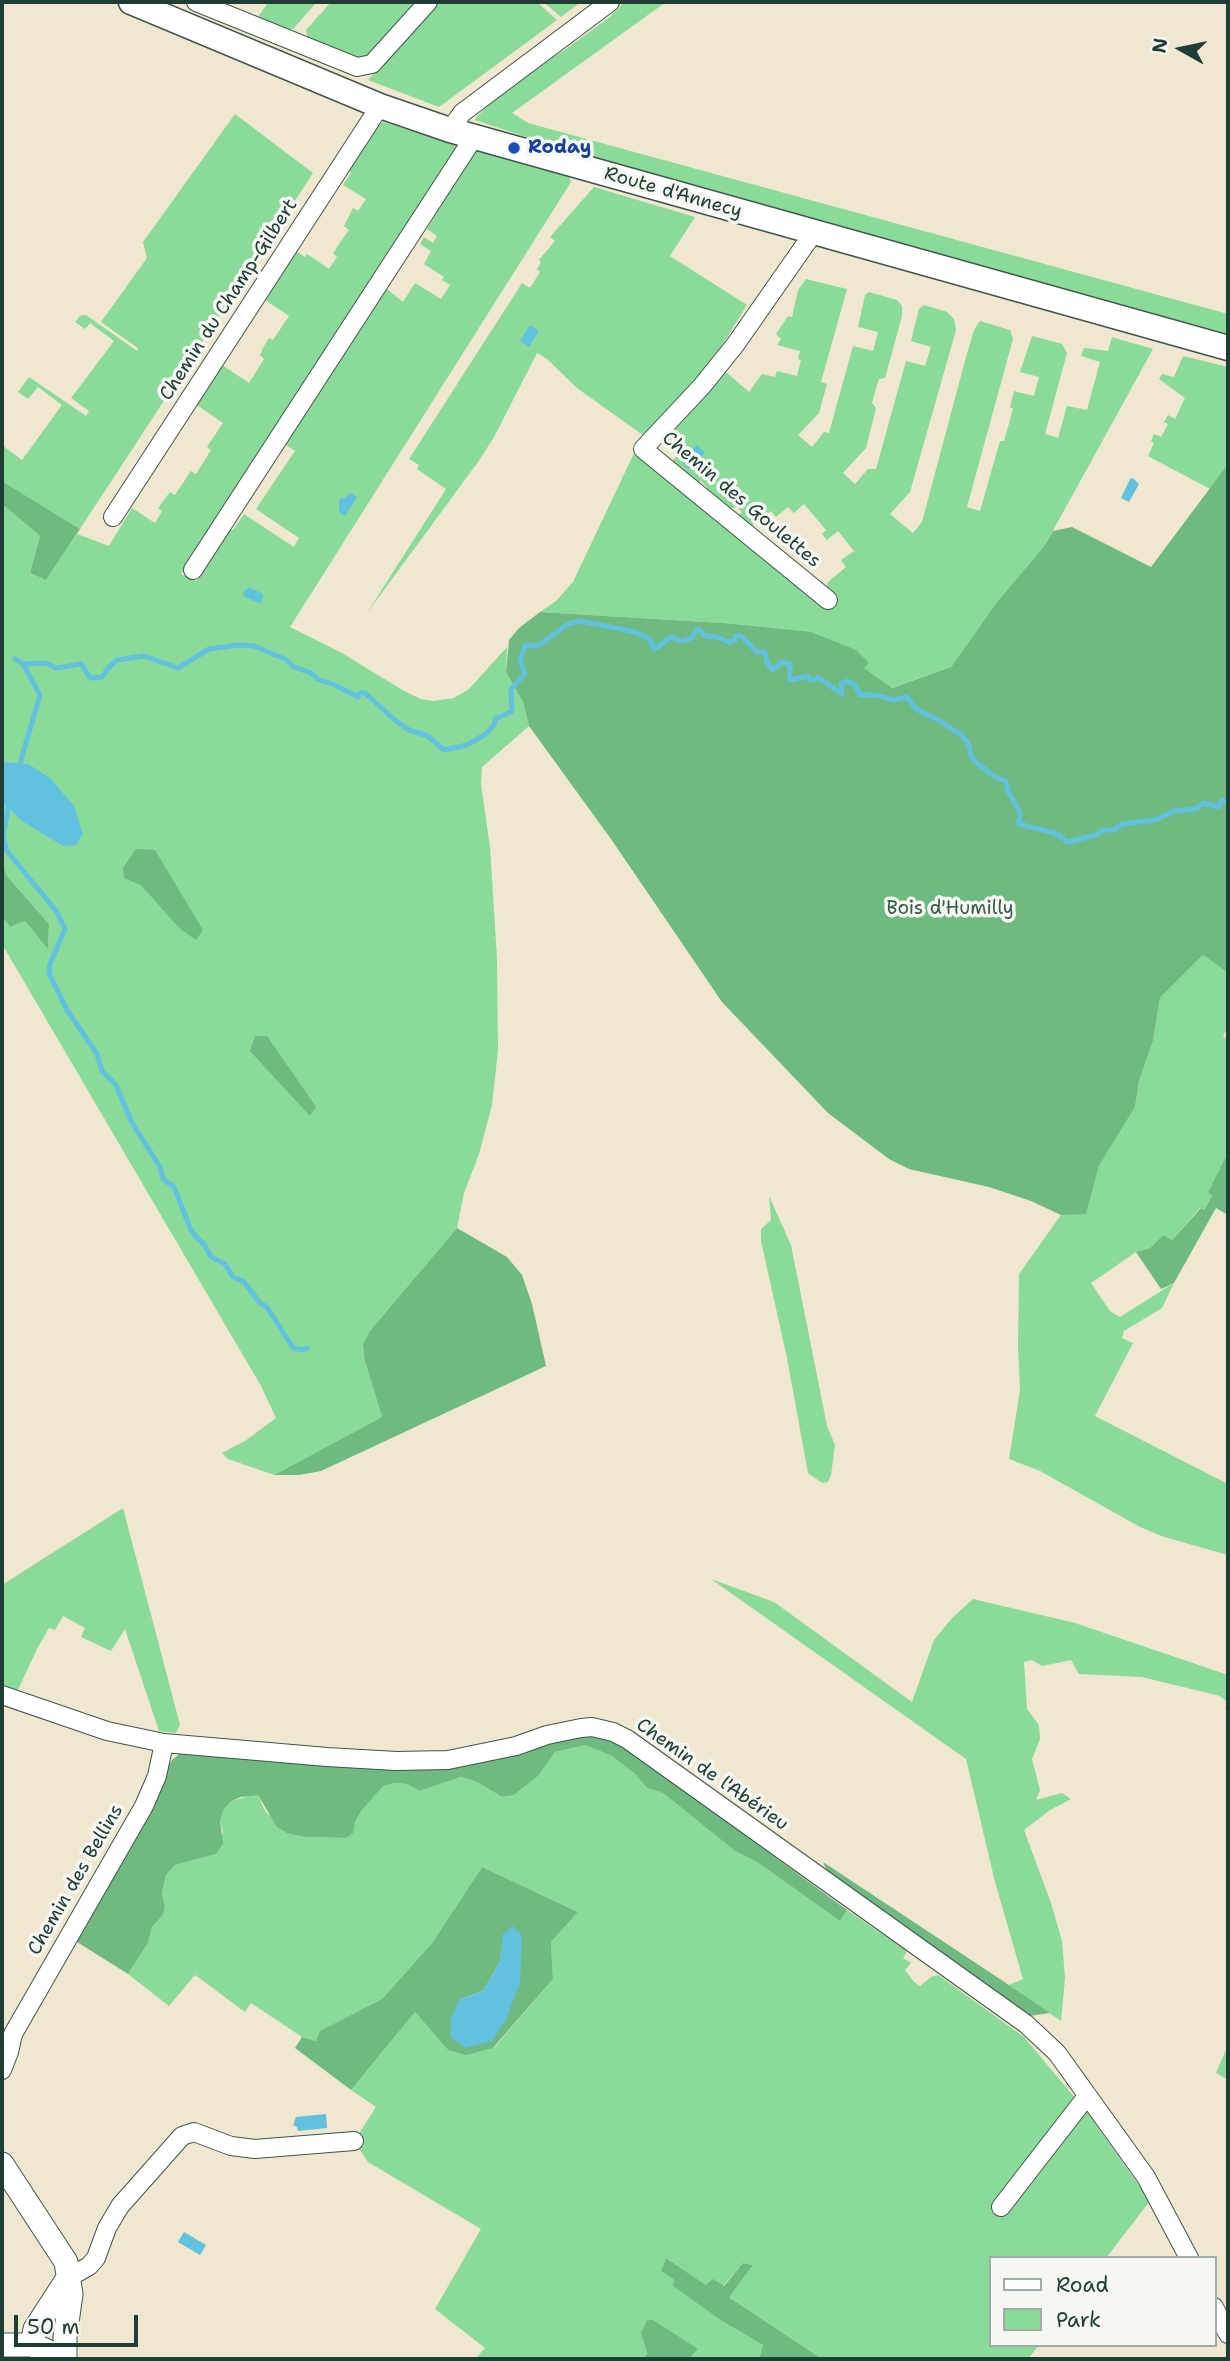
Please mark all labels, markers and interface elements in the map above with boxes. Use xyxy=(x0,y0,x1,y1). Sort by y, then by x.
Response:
north arrow xyxy=(1146,14,1216,84)
text: N xyxy=(1146,36,1173,55)
place label: Roday xyxy=(528,137,591,159)
marker: Roday xyxy=(506,140,522,156)
street label: Route d'Annecy xyxy=(602,162,744,224)
street label: Chemin du Champ-Gilbert xyxy=(155,195,303,405)
street label: Chemin des Goulettes xyxy=(657,427,825,573)
park label: Bois d'Humilly xyxy=(886,898,1014,920)
street label: Chemin de l'Abérieu xyxy=(632,1714,792,1836)
street label: Chemin des Bellins xyxy=(24,1801,128,1959)
legend xyxy=(988,2256,1216,2347)
text: Road xyxy=(1056,2271,1109,2299)
scale bar xyxy=(18,2302,142,2346)
text: Park xyxy=(1056,2306,1101,2334)
text: 50 m xyxy=(27,2313,80,2341)

